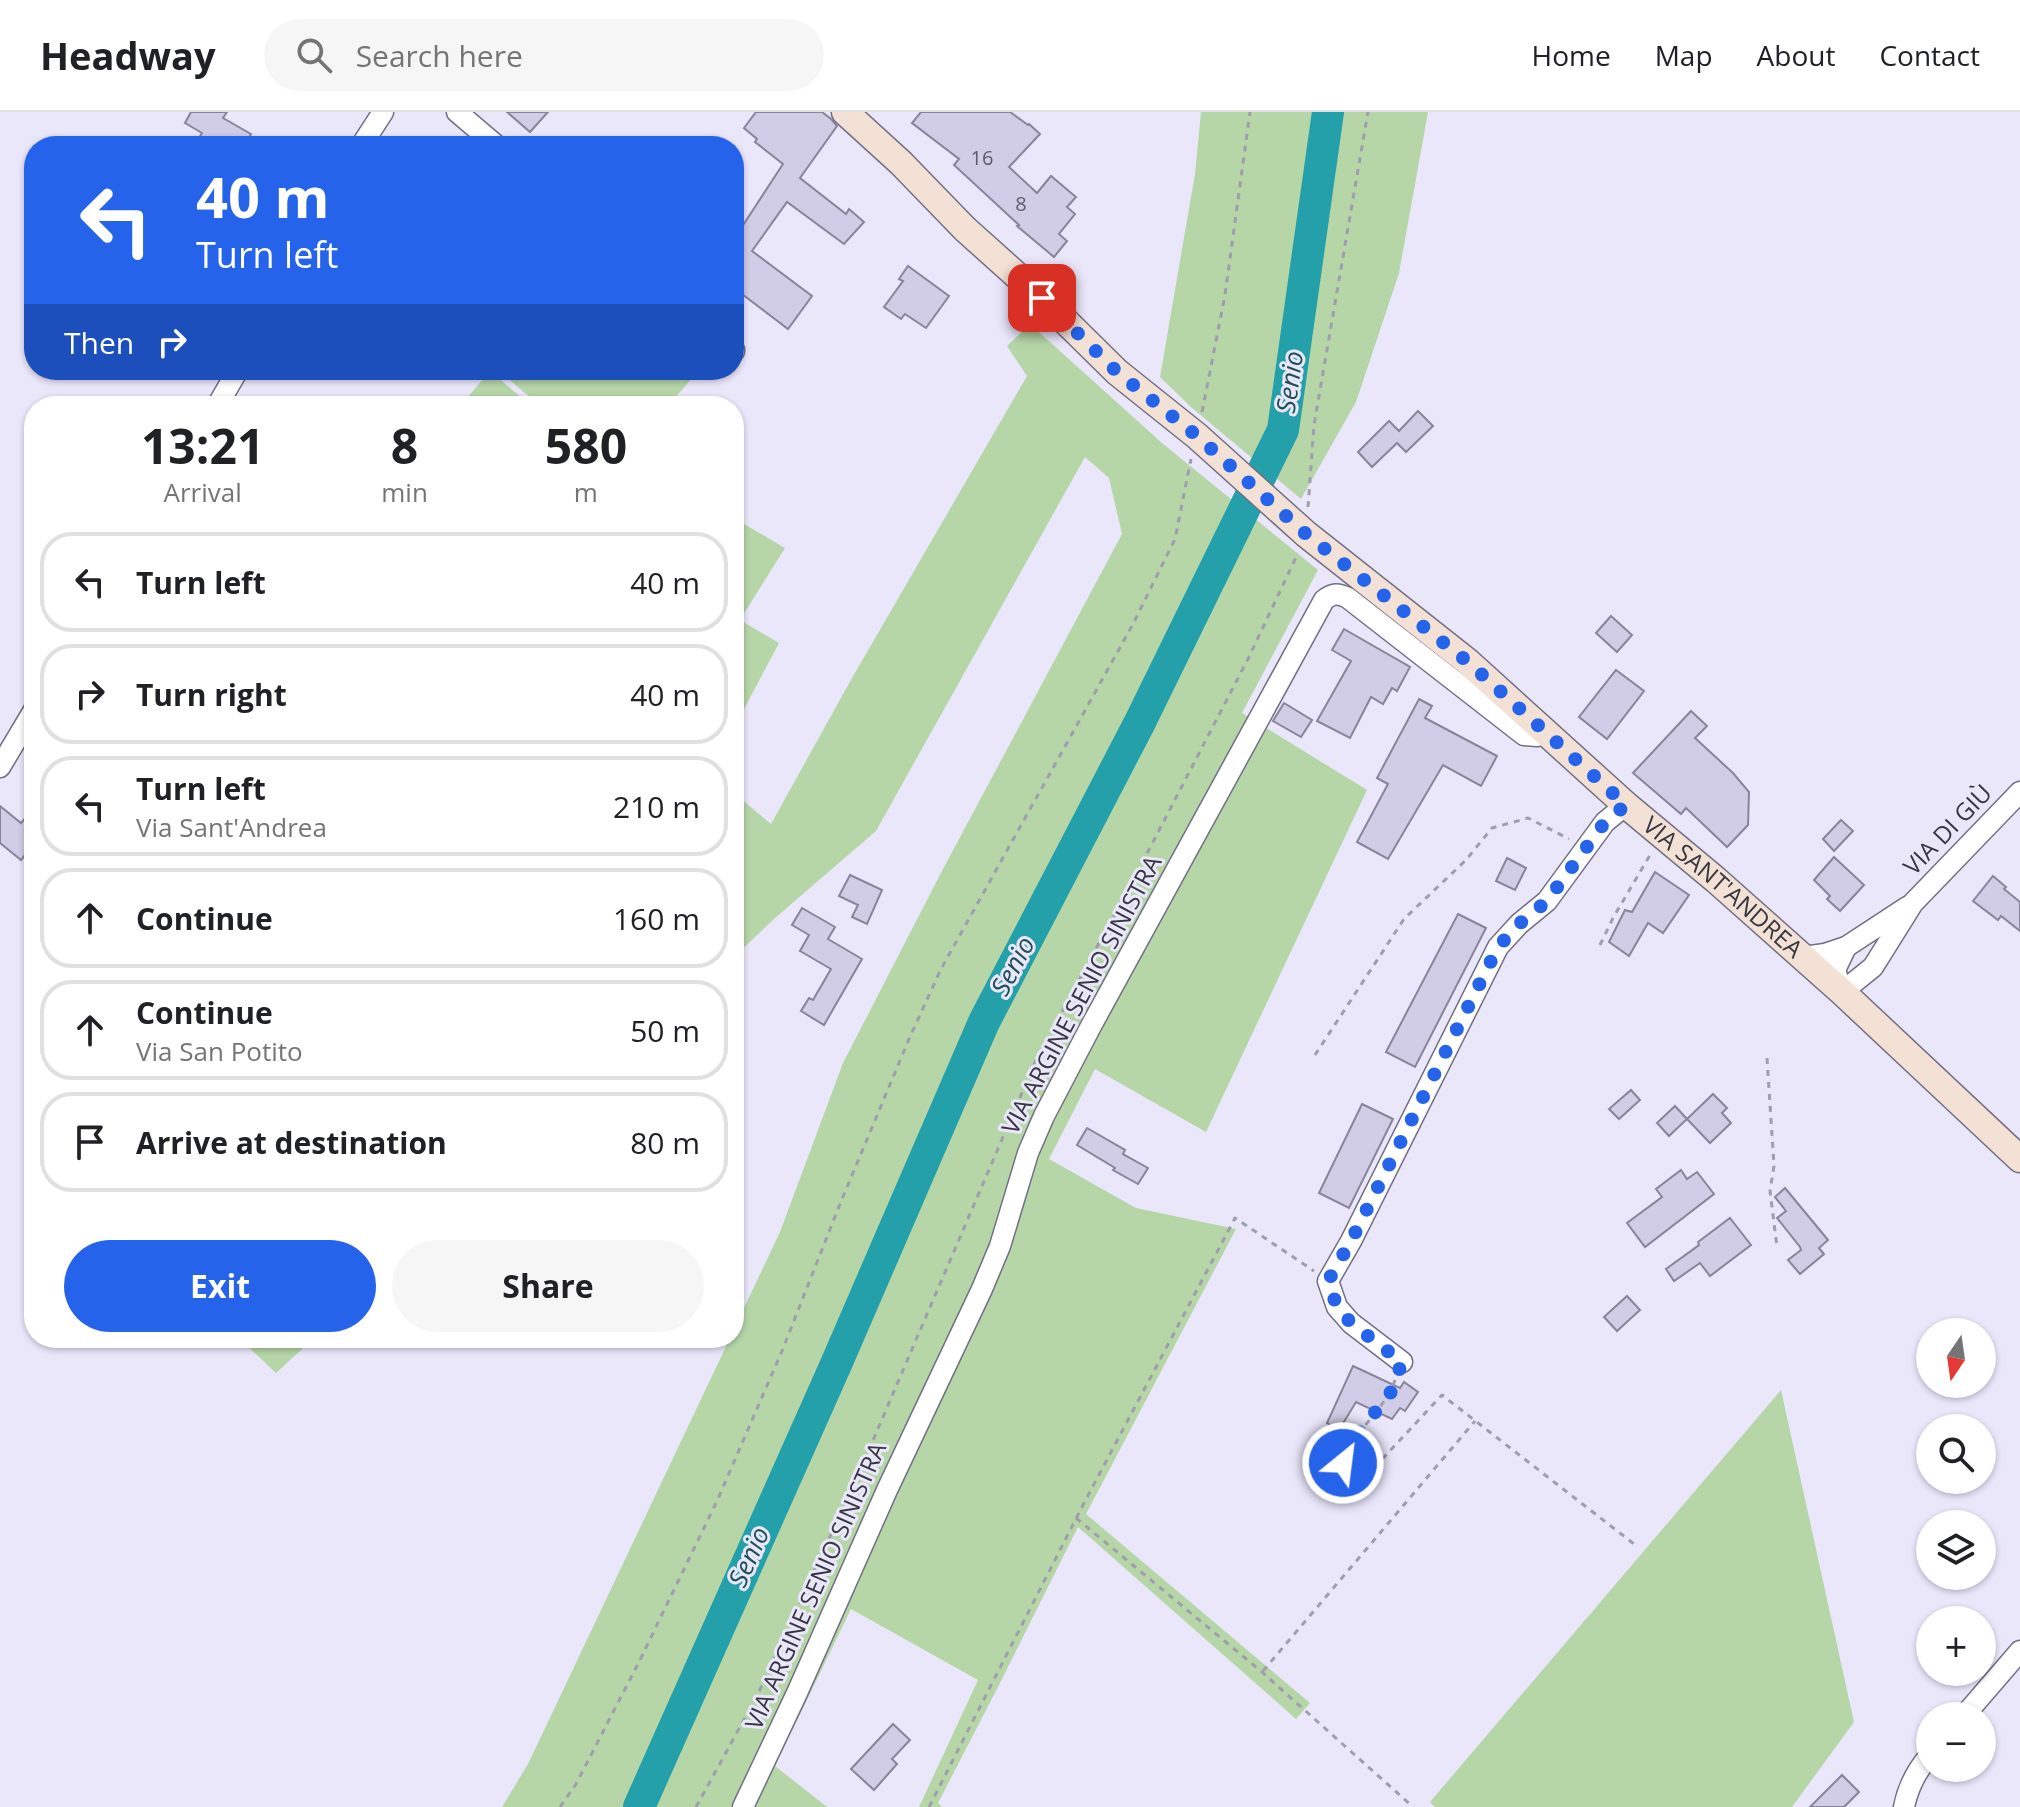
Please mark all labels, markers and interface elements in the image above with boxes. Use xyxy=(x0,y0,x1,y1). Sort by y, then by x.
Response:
search box xyxy=(264,19,824,91)
text: Headway xyxy=(40,29,216,81)
icon: search xyxy=(292,33,336,77)
text: Search here xyxy=(356,35,523,76)
text: Home xyxy=(1532,36,1611,74)
text: Map xyxy=(1655,36,1713,74)
text: About xyxy=(1757,36,1835,74)
text: Contact xyxy=(1879,36,1980,74)
house number: 16 xyxy=(971,144,993,171)
text: 40 m xyxy=(196,158,330,234)
icon: left xyxy=(64,168,168,272)
house number: 8 xyxy=(1015,190,1027,217)
text: Turn left xyxy=(196,230,338,279)
pin xyxy=(1008,264,1076,332)
icon: arrive xyxy=(1020,276,1064,320)
icon: right xyxy=(150,320,194,364)
text: Then xyxy=(64,322,134,363)
water label: Senio xyxy=(1267,349,1311,415)
text: 13:21 xyxy=(141,413,264,478)
text: 8 xyxy=(391,413,418,478)
text: 580 xyxy=(545,413,627,478)
text: Arrival xyxy=(163,474,242,510)
text: min xyxy=(381,474,428,510)
text: m xyxy=(574,474,598,510)
icon: left xyxy=(68,560,112,604)
text: Turn left xyxy=(136,562,266,603)
text: 40 m xyxy=(630,562,700,603)
icon: right xyxy=(68,672,112,716)
text: Turn right xyxy=(136,674,287,715)
text: 40 m xyxy=(630,674,700,715)
text: Turn left xyxy=(136,768,266,809)
street label: VIA DI GIÙ xyxy=(1895,776,1999,882)
icon: left xyxy=(68,784,112,828)
text: 210 m xyxy=(613,786,700,827)
street label: VIA SANT'ANDREA xyxy=(1637,808,1811,965)
text: Via Sant'Andrea xyxy=(136,809,327,845)
street label: VIA ARGINE SENIO SINISTRA xyxy=(993,848,1169,1140)
icon: ahead xyxy=(68,896,112,940)
text: Continue xyxy=(136,898,273,939)
text: 160 m xyxy=(613,898,700,939)
water label: Senio xyxy=(982,930,1043,1001)
text: Continue xyxy=(136,992,273,1033)
icon: ahead xyxy=(68,1008,112,1052)
text: 50 m xyxy=(630,1010,700,1051)
text: Via San Potito xyxy=(136,1033,303,1069)
icon: arrive xyxy=(68,1120,112,1164)
text: Arrive at destination xyxy=(136,1122,447,1163)
text: 80 m xyxy=(630,1122,700,1163)
button: Exit xyxy=(64,1240,376,1332)
button: Share xyxy=(392,1240,704,1332)
north arrow xyxy=(1916,1318,1996,1398)
map controls xyxy=(1916,1318,1996,1782)
button: search xyxy=(1916,1414,1996,1494)
position arrow xyxy=(1301,1421,1385,1505)
street label: VIA ARGINE SENIO SINISTRA xyxy=(736,1436,893,1734)
button: layers xyxy=(1916,1510,1996,1590)
water label: Senio xyxy=(719,1521,777,1592)
button: + xyxy=(1916,1606,1996,1686)
button: − xyxy=(1916,1702,1996,1782)

